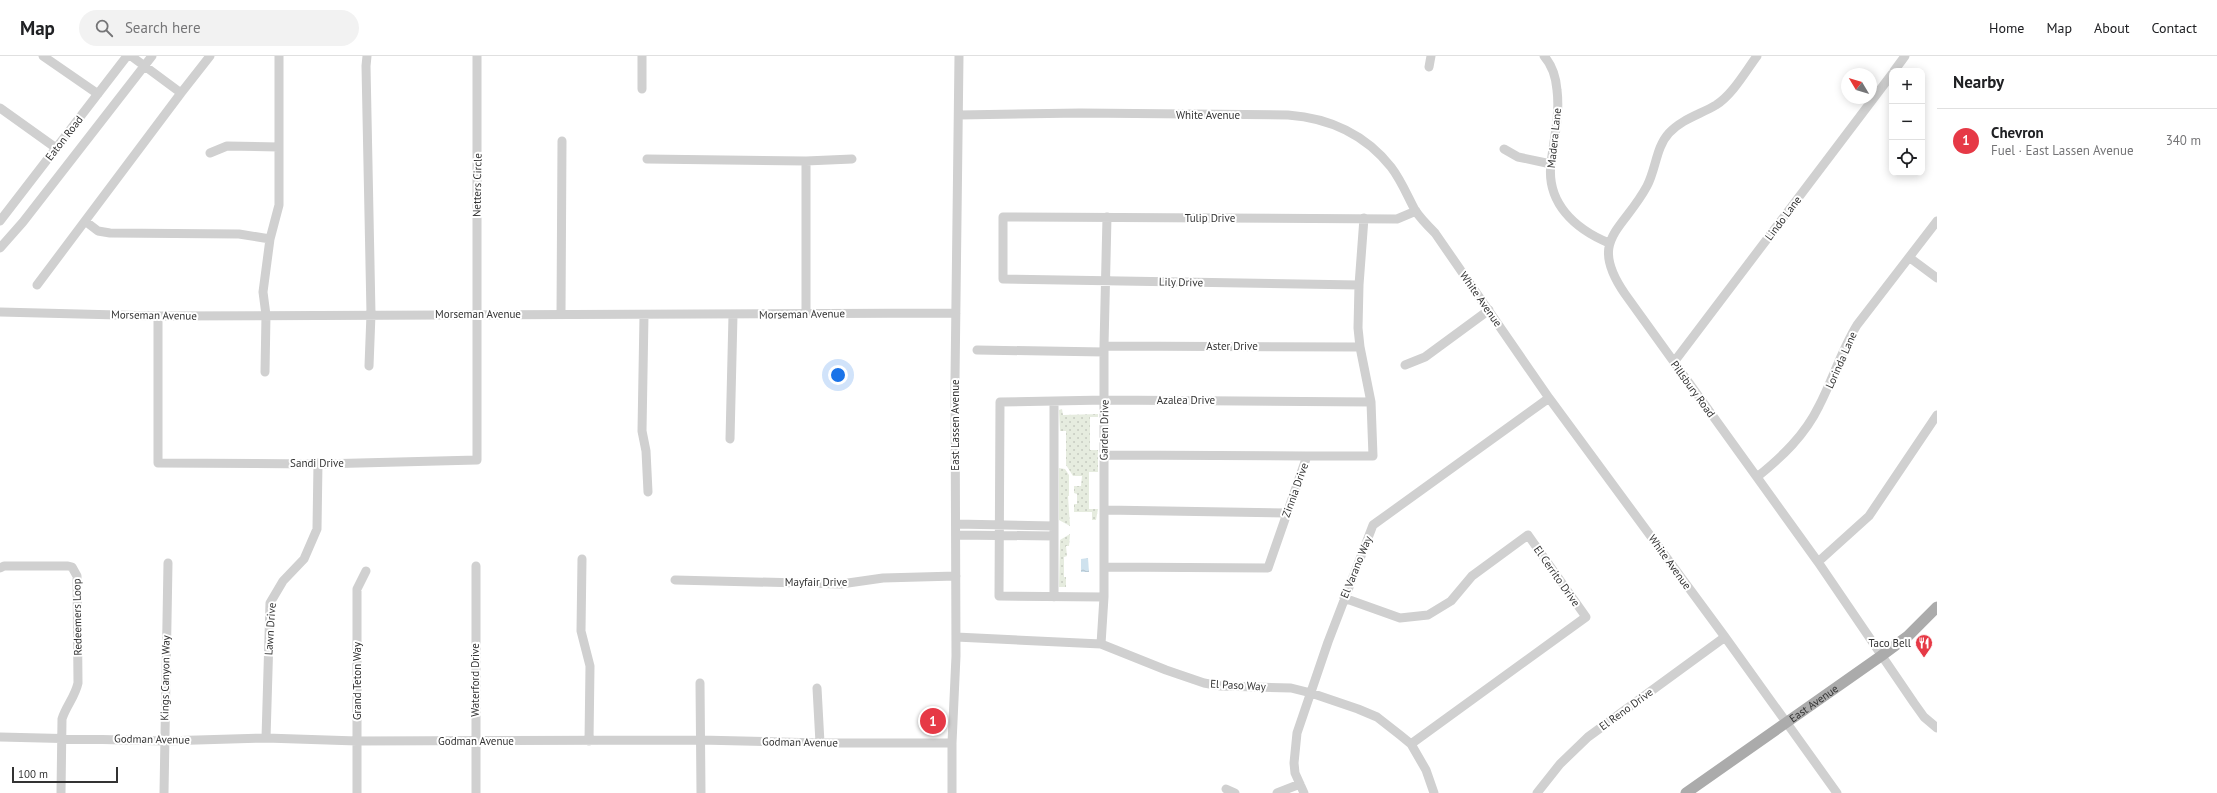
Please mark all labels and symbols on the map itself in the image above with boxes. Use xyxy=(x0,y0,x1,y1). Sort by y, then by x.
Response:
north arrow xyxy=(1841,68,1877,104)
street label: Madera Lane xyxy=(1544,107,1564,169)
street label: White Avenue xyxy=(1176,108,1241,122)
street label: Eaton Road xyxy=(42,113,86,163)
street label: Netters Circle xyxy=(469,153,485,217)
street label: Lindo Lane xyxy=(1762,193,1804,243)
street label: Tulip Drive xyxy=(1185,211,1236,225)
street label: White Avenue xyxy=(1457,269,1505,330)
street label: Lily Drive xyxy=(1159,275,1204,289)
street label: Morseman Avenue xyxy=(759,306,845,322)
street label: Morseman Avenue xyxy=(111,307,197,323)
street label: Morseman Avenue xyxy=(435,307,521,321)
street label: Lorinda Lane xyxy=(1822,329,1860,390)
street label: Aster Drive xyxy=(1206,339,1258,353)
street label: Pillsbury Road xyxy=(1668,358,1718,420)
your location xyxy=(828,365,848,385)
street label: East Lassen Avenue xyxy=(948,379,962,471)
street label: Azalea Drive xyxy=(1157,393,1216,407)
street label: Garden Drive xyxy=(1096,399,1112,461)
street label: Sandi Drive xyxy=(290,456,344,470)
street label: Zinnia Drive xyxy=(1279,460,1311,519)
street label: White Avenue xyxy=(1645,532,1695,592)
street label: El Varano Way xyxy=(1337,533,1375,600)
street label: El Cerrito Drive xyxy=(1531,543,1583,609)
street label: Mayfair Drive xyxy=(785,575,848,589)
street label: Redeemers Loop xyxy=(69,578,85,656)
street label: Lawn Drive xyxy=(261,602,279,656)
restaurant icon: Taco Bell xyxy=(1914,633,1934,658)
street label: Kings Canyon Way xyxy=(157,634,173,721)
place label: Taco Bell xyxy=(1869,636,1912,650)
street label: Grand Teton Way xyxy=(350,641,364,720)
street label: Waterford Drive xyxy=(468,643,482,717)
street label: El Paso Way xyxy=(1210,677,1267,693)
street label: East Avenue xyxy=(1786,681,1841,725)
street label: El Reno Drive xyxy=(1596,685,1656,733)
pin: 1 xyxy=(920,706,946,736)
street label: Godman Avenue xyxy=(114,731,190,747)
street label: Godman Avenue xyxy=(438,734,514,748)
street label: Godman Avenue xyxy=(762,734,838,750)
scale bar xyxy=(12,765,118,784)

